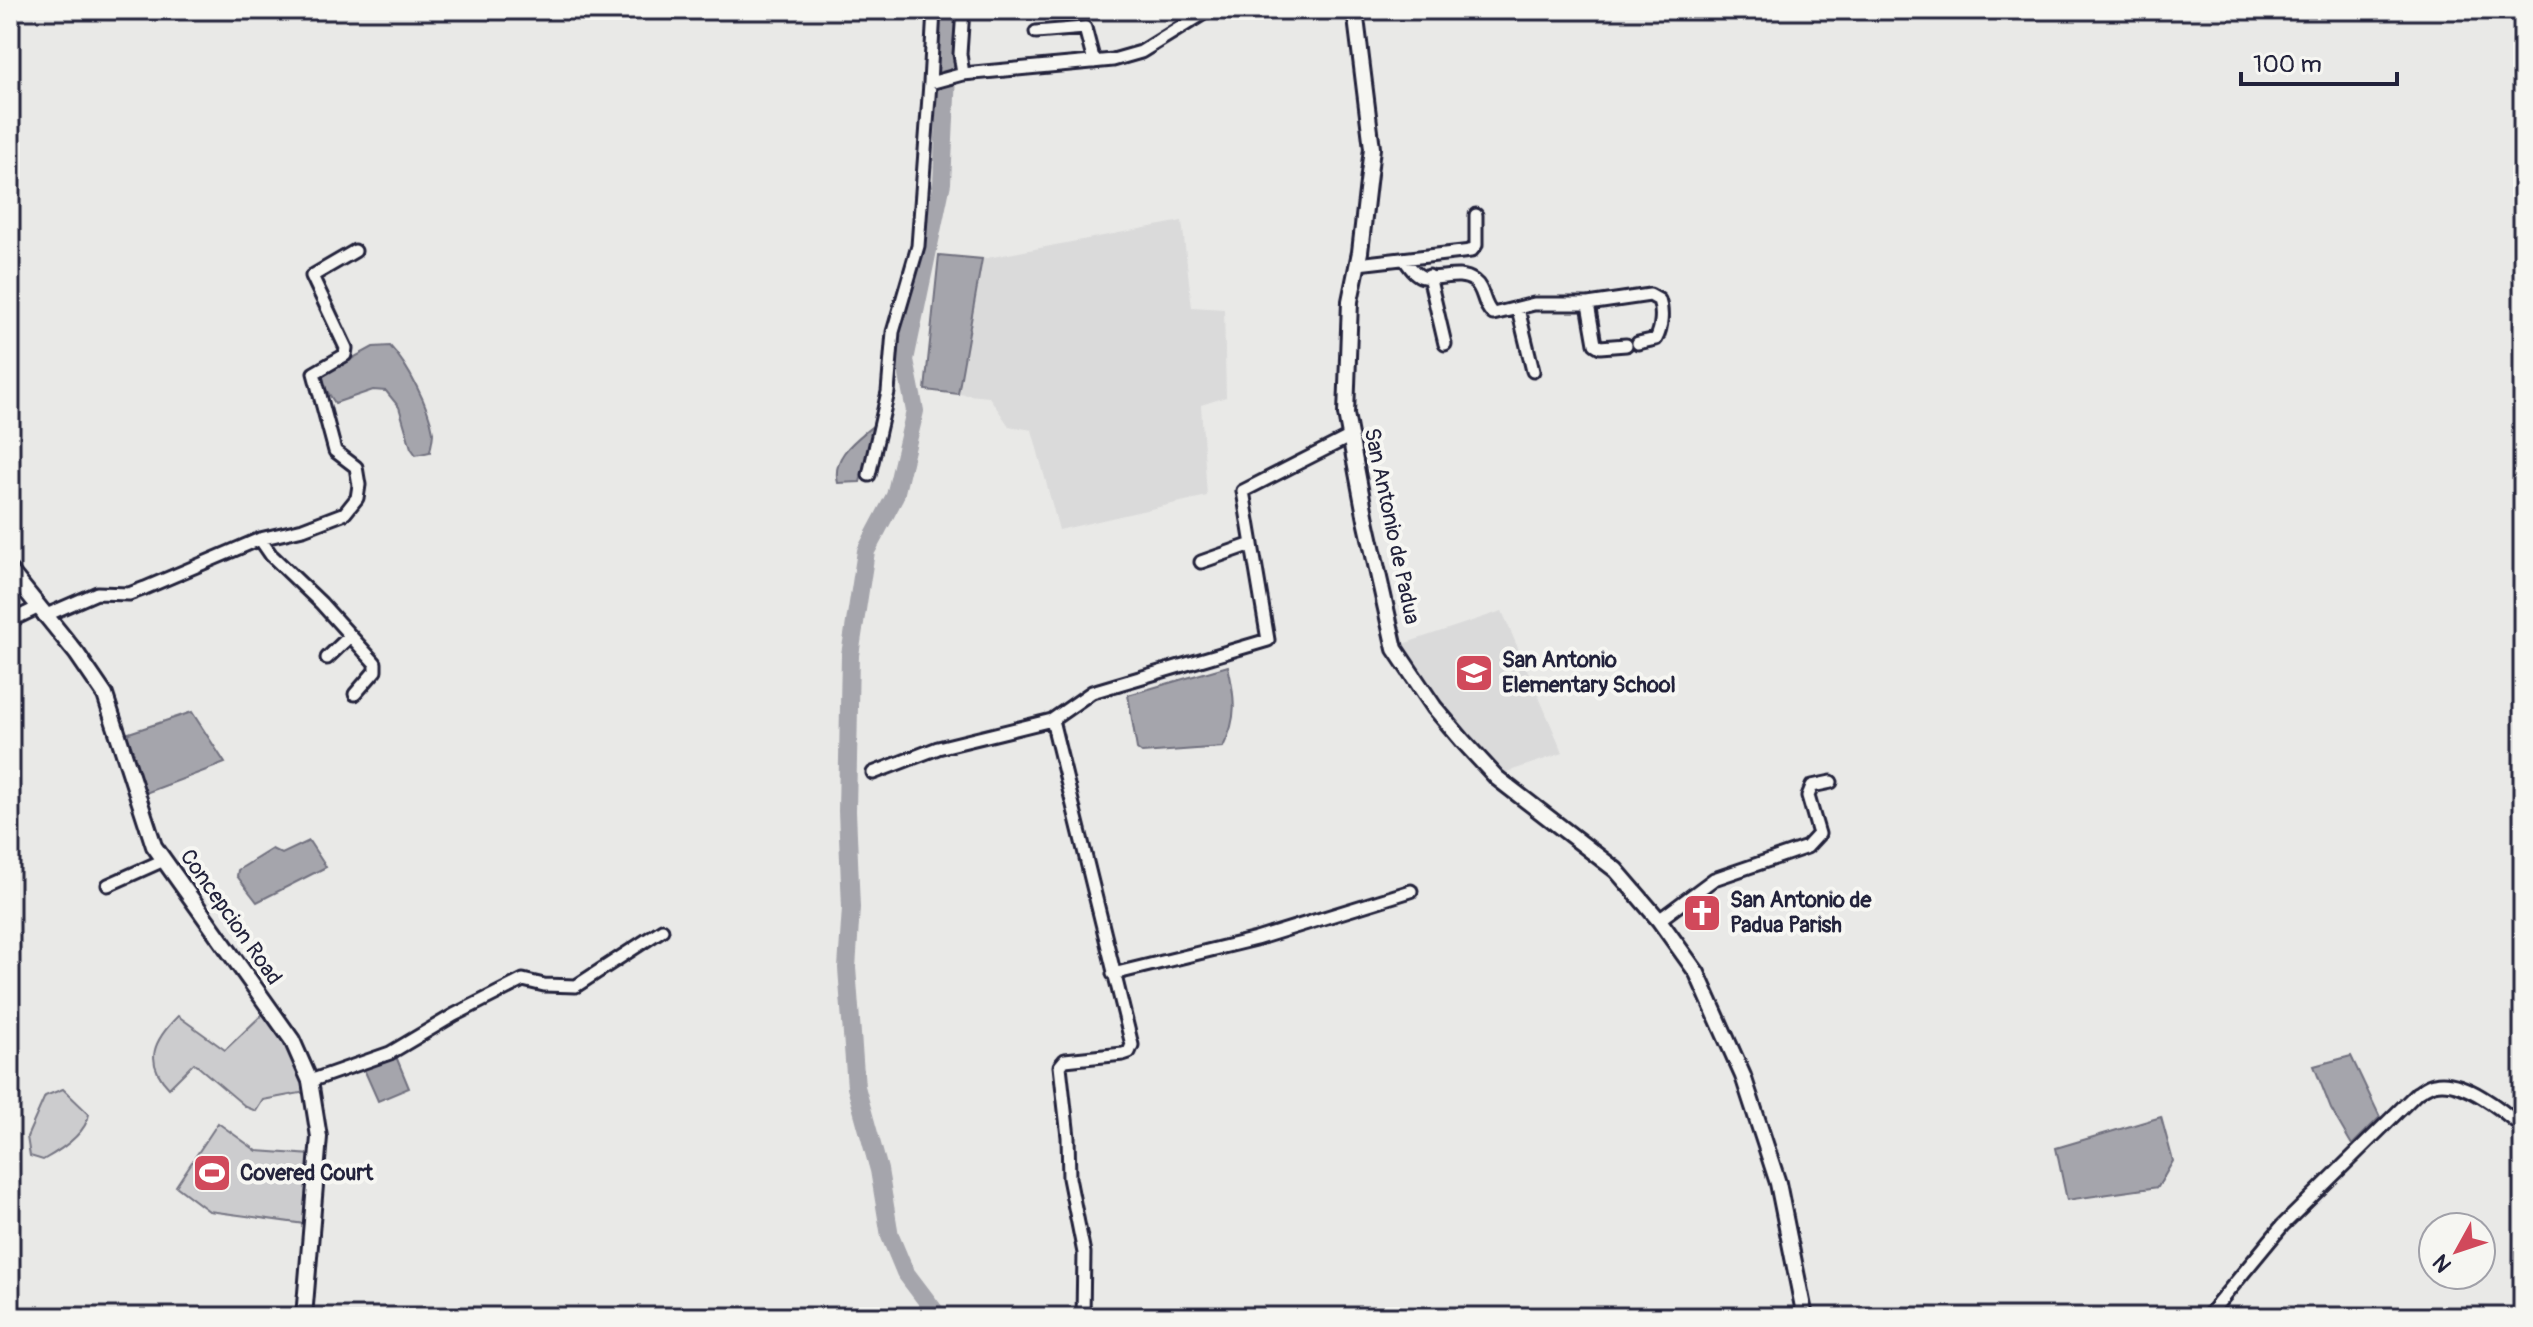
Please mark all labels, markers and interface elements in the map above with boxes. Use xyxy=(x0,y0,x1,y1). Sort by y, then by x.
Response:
scale bar xyxy=(2241,36,2397,86)
text: 100 m xyxy=(2253,50,2322,79)
street label: San Antonio de Padua xyxy=(1358,425,1426,627)
place label: San Antonio Elementary School xyxy=(1502,646,1676,699)
school or university icon: San Antonio Elementary School xyxy=(1453,652,1495,694)
street label: Concepcion Road xyxy=(174,844,288,990)
place label: San Antonio de Padua Parish xyxy=(1730,886,1873,939)
church icon: San Antonio de Padua Parish xyxy=(1681,892,1723,934)
sports icon: Covered Court xyxy=(191,1152,233,1194)
place label: Covered Court xyxy=(240,1159,374,1187)
north arrow xyxy=(2417,1211,2497,1291)
text: N xyxy=(2427,1248,2458,1278)

